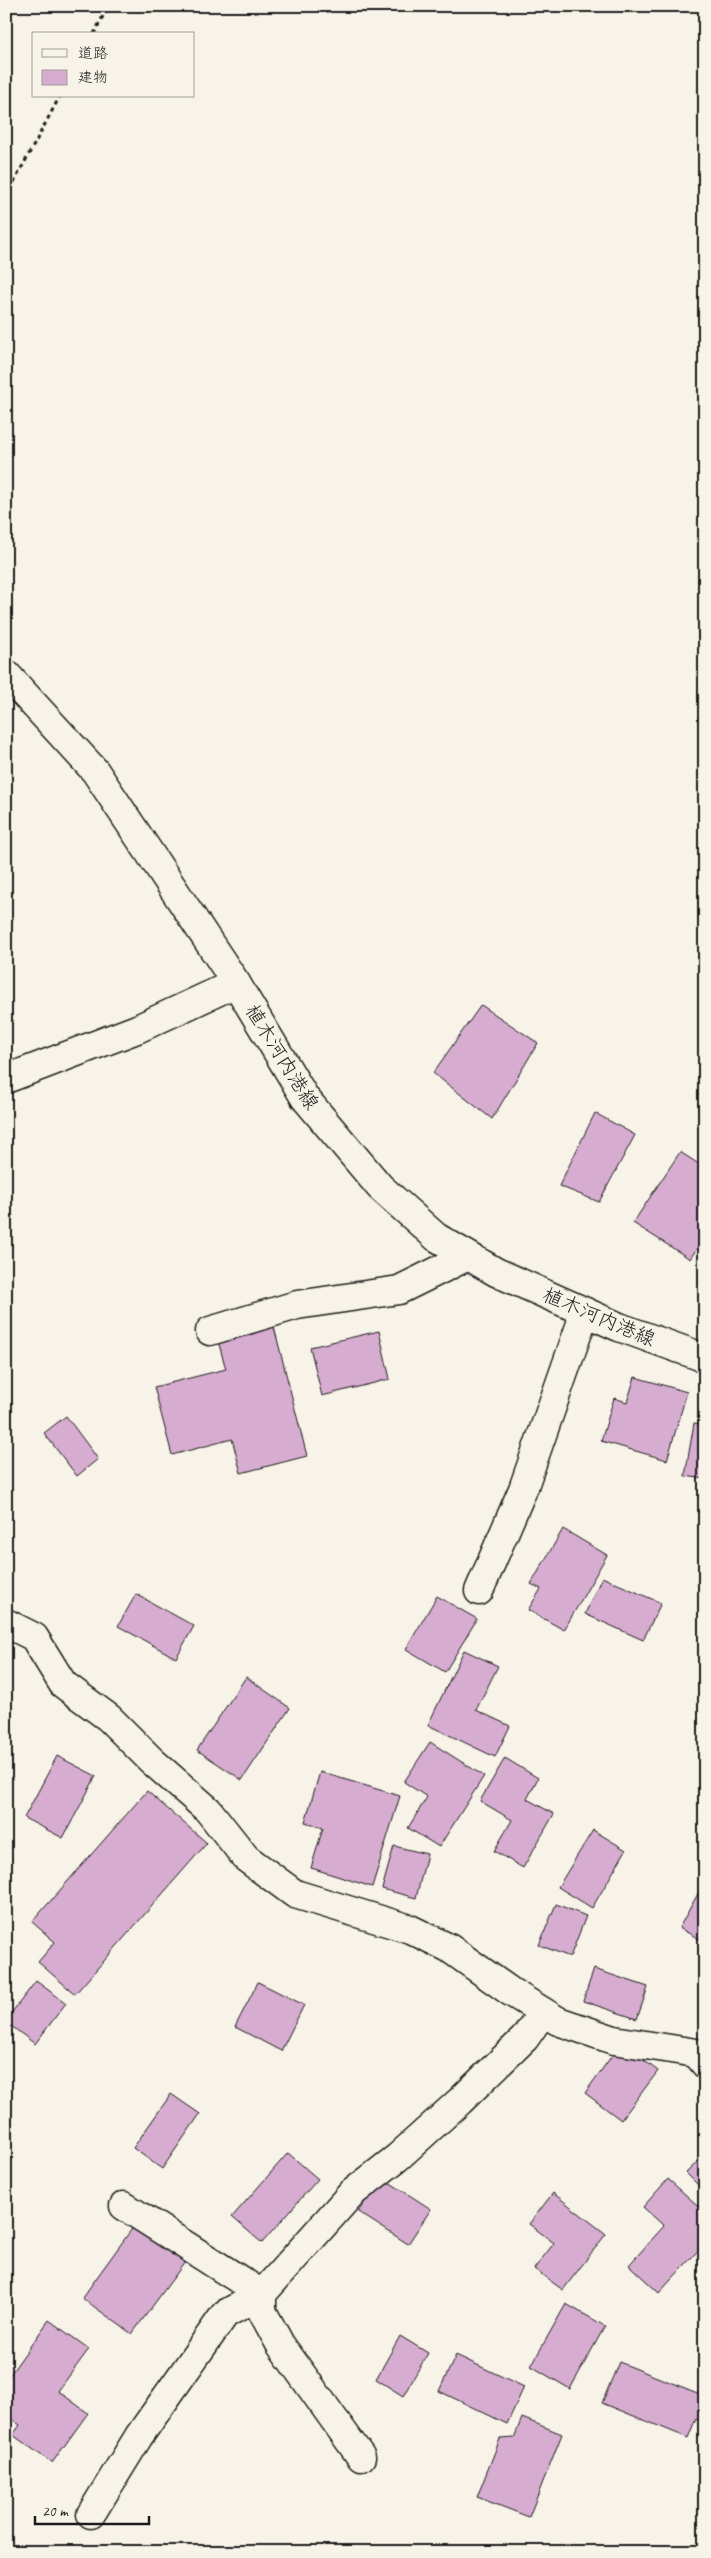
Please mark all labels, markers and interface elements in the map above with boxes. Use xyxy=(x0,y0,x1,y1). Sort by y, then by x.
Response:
legend xyxy=(32,32,195,98)
text: 道路 xyxy=(78,44,108,63)
text: 建物 xyxy=(78,68,108,87)
street label: 植木河内港線 xyxy=(240,999,324,1115)
street label: 植木河内港線 xyxy=(539,1282,659,1352)
scale bar xyxy=(35,2493,149,2525)
text: 20 m xyxy=(42,2502,69,2521)

